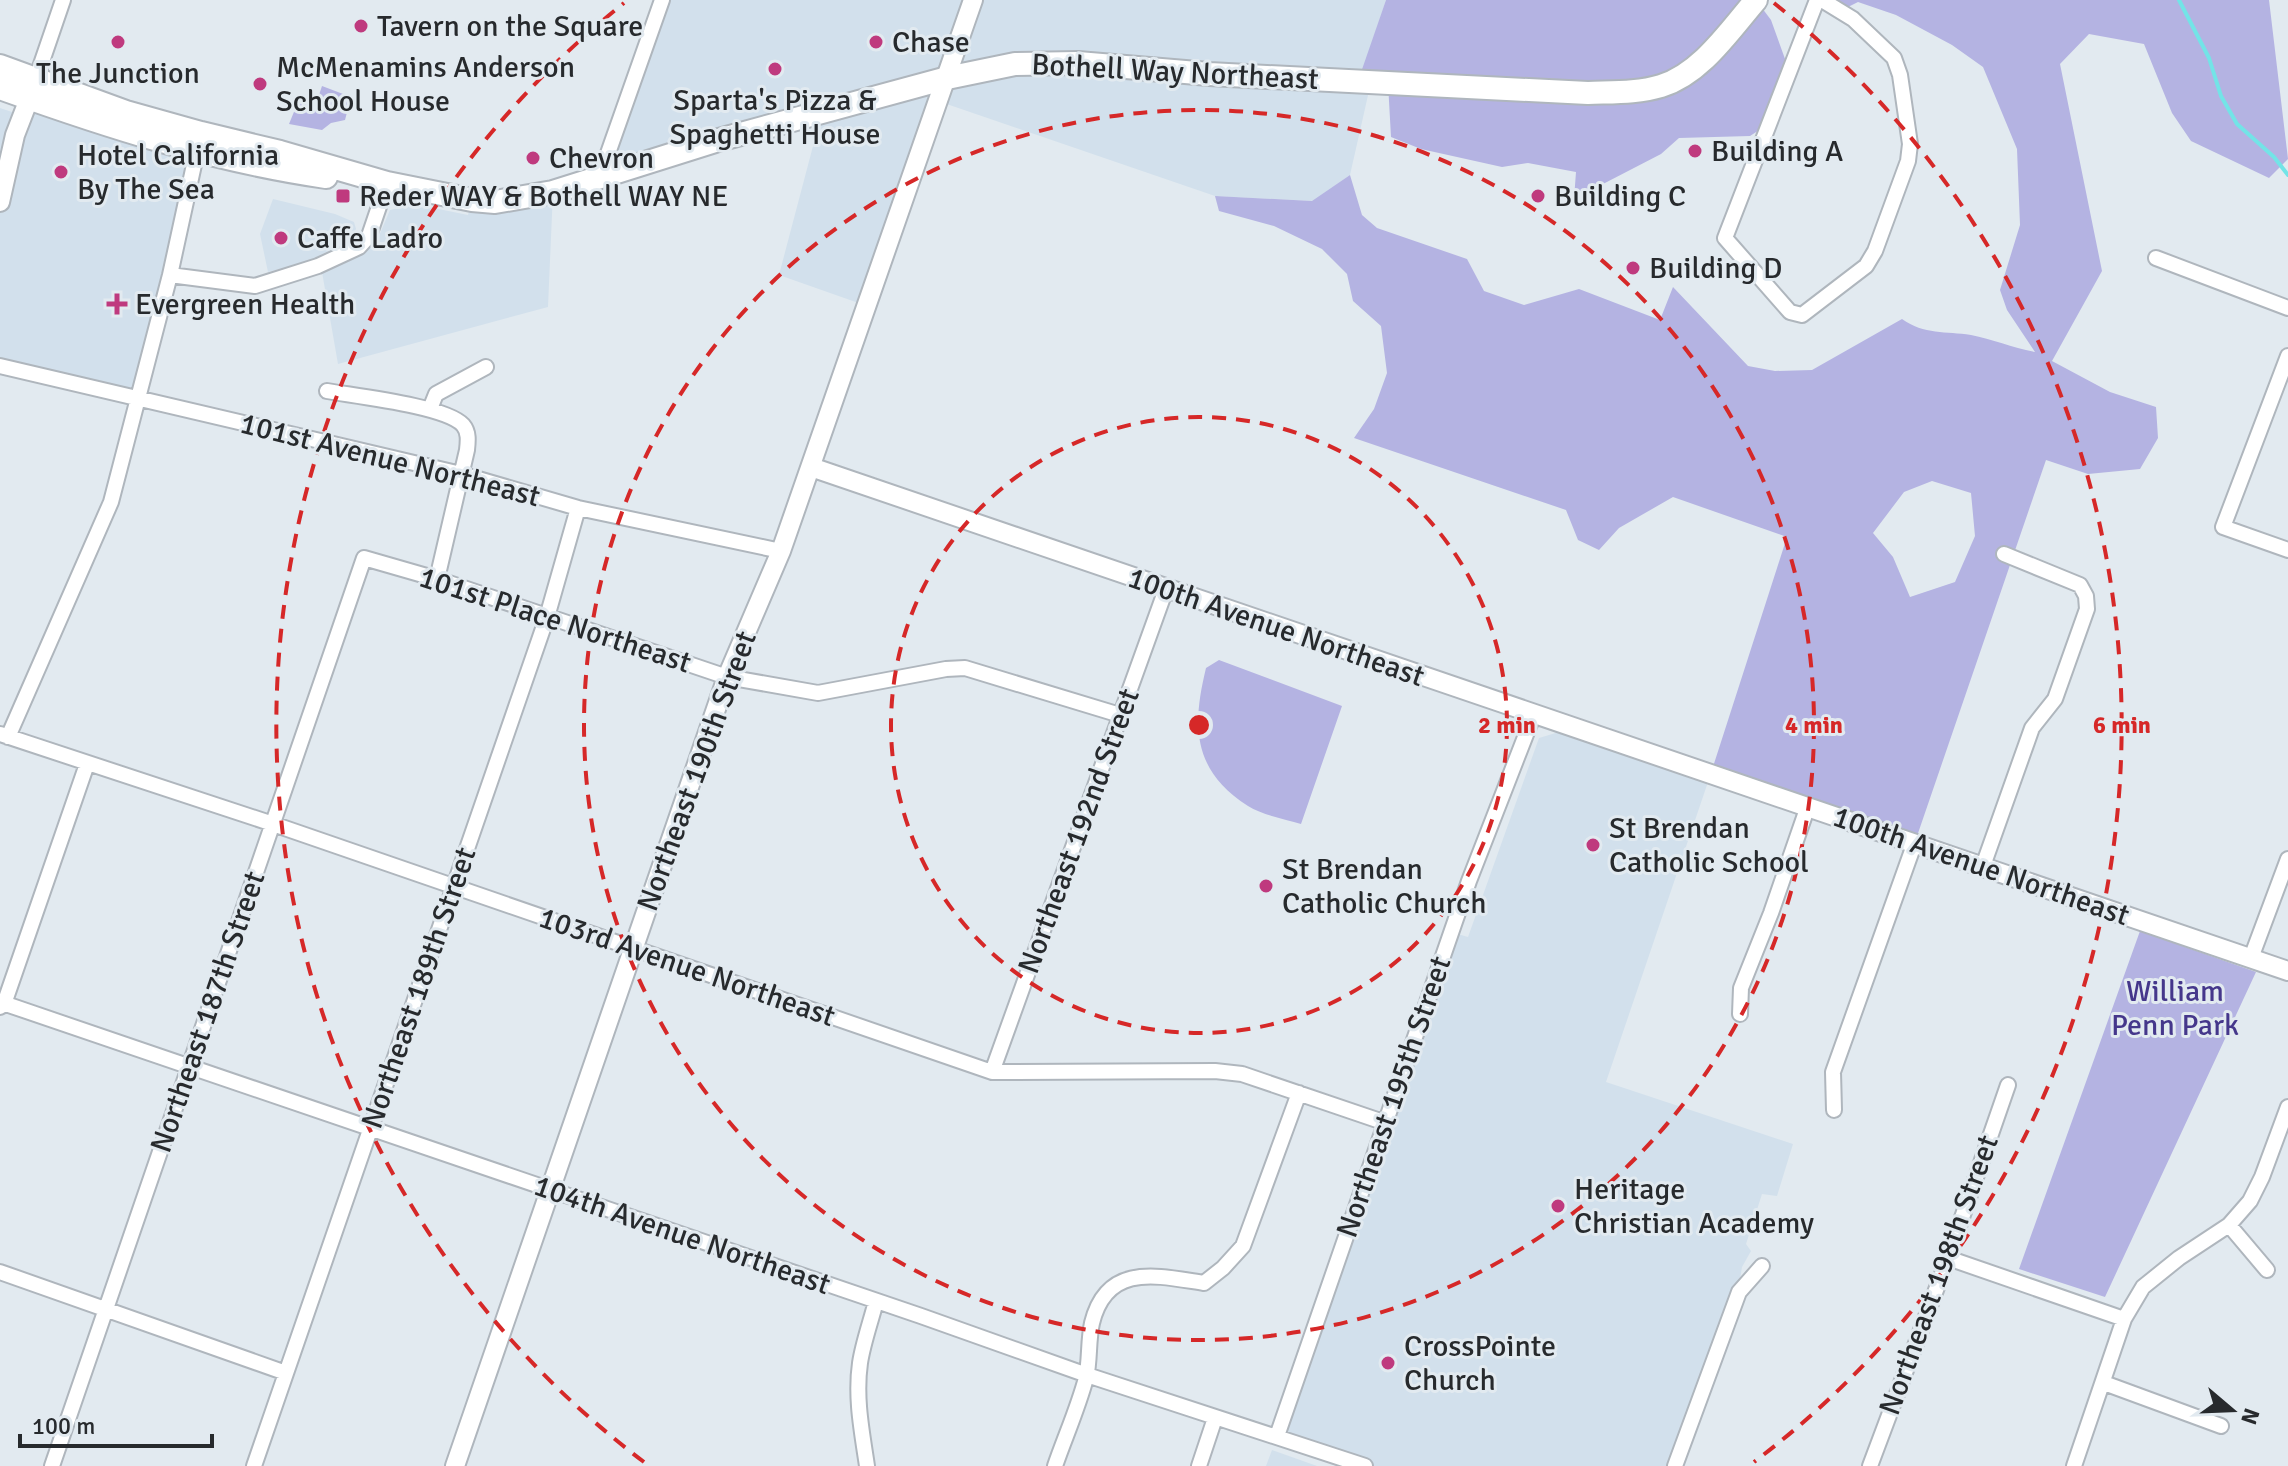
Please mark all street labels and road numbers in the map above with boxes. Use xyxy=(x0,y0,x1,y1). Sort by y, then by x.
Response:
street label: Bothell Way Northeast xyxy=(1031,46,1319,98)
street label: 101st Avenue Northeast xyxy=(236,405,544,515)
street label: 101st Place Northeast xyxy=(414,559,696,681)
street label: 100th Avenue Northeast xyxy=(1123,559,1429,695)
street label: Northeast 190th Street xyxy=(629,626,765,916)
street label: Northeast 192nd Street xyxy=(1010,683,1148,979)
street label: 100th Avenue Northeast xyxy=(1828,798,2134,934)
street label: Northeast 189th Street xyxy=(353,842,485,1134)
street label: Northeast 187th Street xyxy=(142,866,274,1158)
street label: 103rd Avenue Northeast xyxy=(534,899,840,1035)
street label: Northeast 195th Street xyxy=(1328,951,1460,1243)
street label: Northeast 198th Street xyxy=(1871,1130,2007,1420)
street label: 104th Avenue Northeast xyxy=(529,1167,835,1303)

